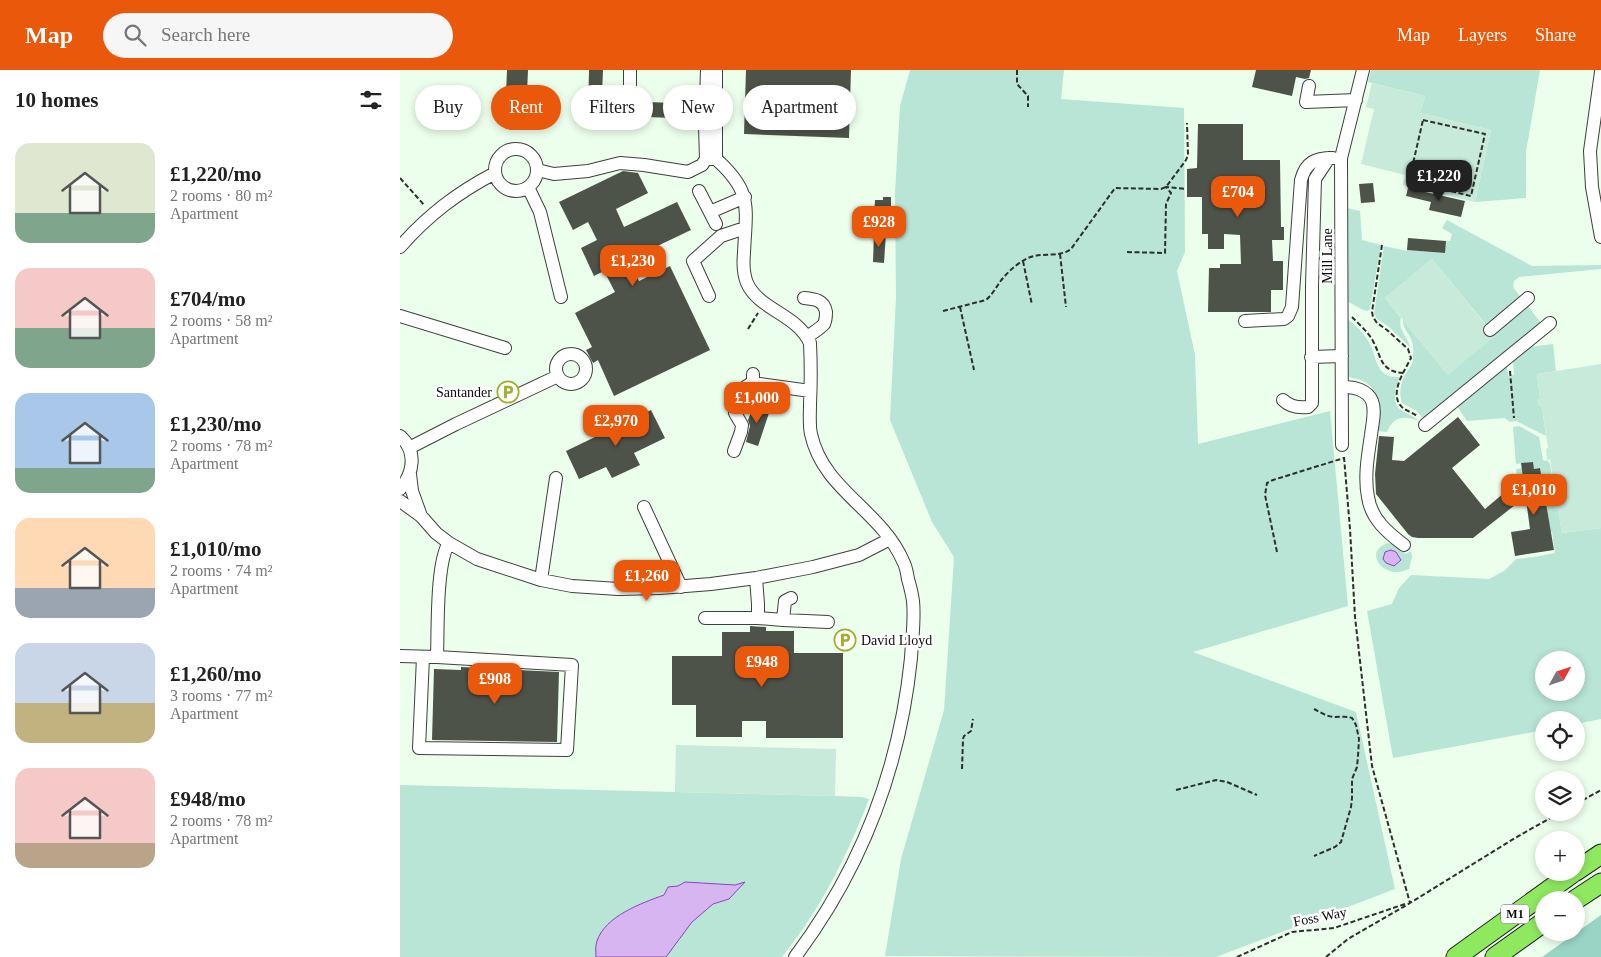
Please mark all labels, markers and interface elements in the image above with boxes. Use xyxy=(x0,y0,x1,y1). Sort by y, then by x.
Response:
search box xyxy=(103,13,453,58)
icon: search xyxy=(121,21,149,49)
text: Map xyxy=(25,22,73,48)
text: Search here xyxy=(161,24,250,45)
text: Map xyxy=(1397,25,1430,45)
text: Layers xyxy=(1458,25,1507,45)
text: Share xyxy=(1535,25,1576,45)
chip: Buy xyxy=(415,85,481,130)
chip: Rent xyxy=(491,85,561,130)
chip: Filters xyxy=(571,85,653,130)
chip: New xyxy=(663,85,733,130)
chip: Apartment xyxy=(743,85,856,130)
icon: filters xyxy=(357,86,385,114)
text: 10 homes xyxy=(15,88,98,112)
pin: £1,220 xyxy=(1398,160,1480,202)
text: £1,220/mo xyxy=(170,162,262,186)
icon: home xyxy=(55,163,115,223)
text: £1,220 xyxy=(1417,167,1461,184)
pin: £704 xyxy=(1208,176,1268,218)
text: £704 xyxy=(1222,183,1254,200)
text: 2 rooms · 80 m² xyxy=(170,187,273,204)
text: Apartment xyxy=(170,205,238,222)
pin: £928 xyxy=(849,206,909,248)
text: £928 xyxy=(863,213,895,230)
street label: Mill Lane xyxy=(1320,228,1335,284)
pin: £1,230 xyxy=(592,244,674,287)
text: £1,230 xyxy=(611,252,655,269)
text: £704/mo xyxy=(170,287,246,311)
icon: home xyxy=(55,288,115,348)
text: 2 rooms · 58 m² xyxy=(170,312,273,329)
text: Apartment xyxy=(170,330,238,347)
parking icon: Santander xyxy=(496,380,520,404)
pin: £1,000 xyxy=(716,382,798,424)
place label: Santander xyxy=(436,385,492,400)
text: £1,000 xyxy=(735,389,779,406)
pin: £2,970 xyxy=(575,404,657,447)
text: £1,230/mo xyxy=(170,412,262,436)
text: £2,970 xyxy=(594,412,638,429)
icon: home xyxy=(55,413,115,473)
text: 2 rooms · 78 m² xyxy=(170,437,273,454)
text: Apartment xyxy=(170,455,238,472)
pin: £1,010 xyxy=(1493,474,1575,516)
text: £1,010 xyxy=(1512,481,1556,498)
text: £1,010/mo xyxy=(170,537,262,561)
icon: home xyxy=(55,538,115,598)
pin: £1,260 xyxy=(606,560,688,602)
text: 2 rooms · 74 m² xyxy=(170,562,273,579)
text: £1,260 xyxy=(625,567,669,584)
text: Apartment xyxy=(170,580,238,597)
parking icon: David Lloyd xyxy=(833,628,857,652)
place label: David Lloyd xyxy=(861,633,932,648)
pin: £948 xyxy=(732,646,792,688)
north arrow xyxy=(1535,651,1585,701)
map controls xyxy=(1535,651,1585,941)
text: £948 xyxy=(746,653,778,670)
text: £1,260/mo xyxy=(170,662,262,686)
pin: £908 xyxy=(465,662,525,705)
icon: home xyxy=(55,663,115,723)
text: £908 xyxy=(479,670,511,687)
text: 3 rooms · 77 m² xyxy=(170,687,273,704)
text: Apartment xyxy=(170,705,238,722)
button: locate xyxy=(1535,711,1585,761)
button: layers xyxy=(1535,771,1585,821)
text: £948/mo xyxy=(170,787,246,811)
icon: home xyxy=(55,788,115,848)
text: 2 rooms · 78 m² xyxy=(170,812,273,829)
text: Apartment xyxy=(170,830,238,847)
button: + xyxy=(1535,831,1585,881)
button: − xyxy=(1535,891,1585,941)
street label: Foss Way xyxy=(1292,904,1348,930)
road number: M1 xyxy=(1501,904,1529,924)

